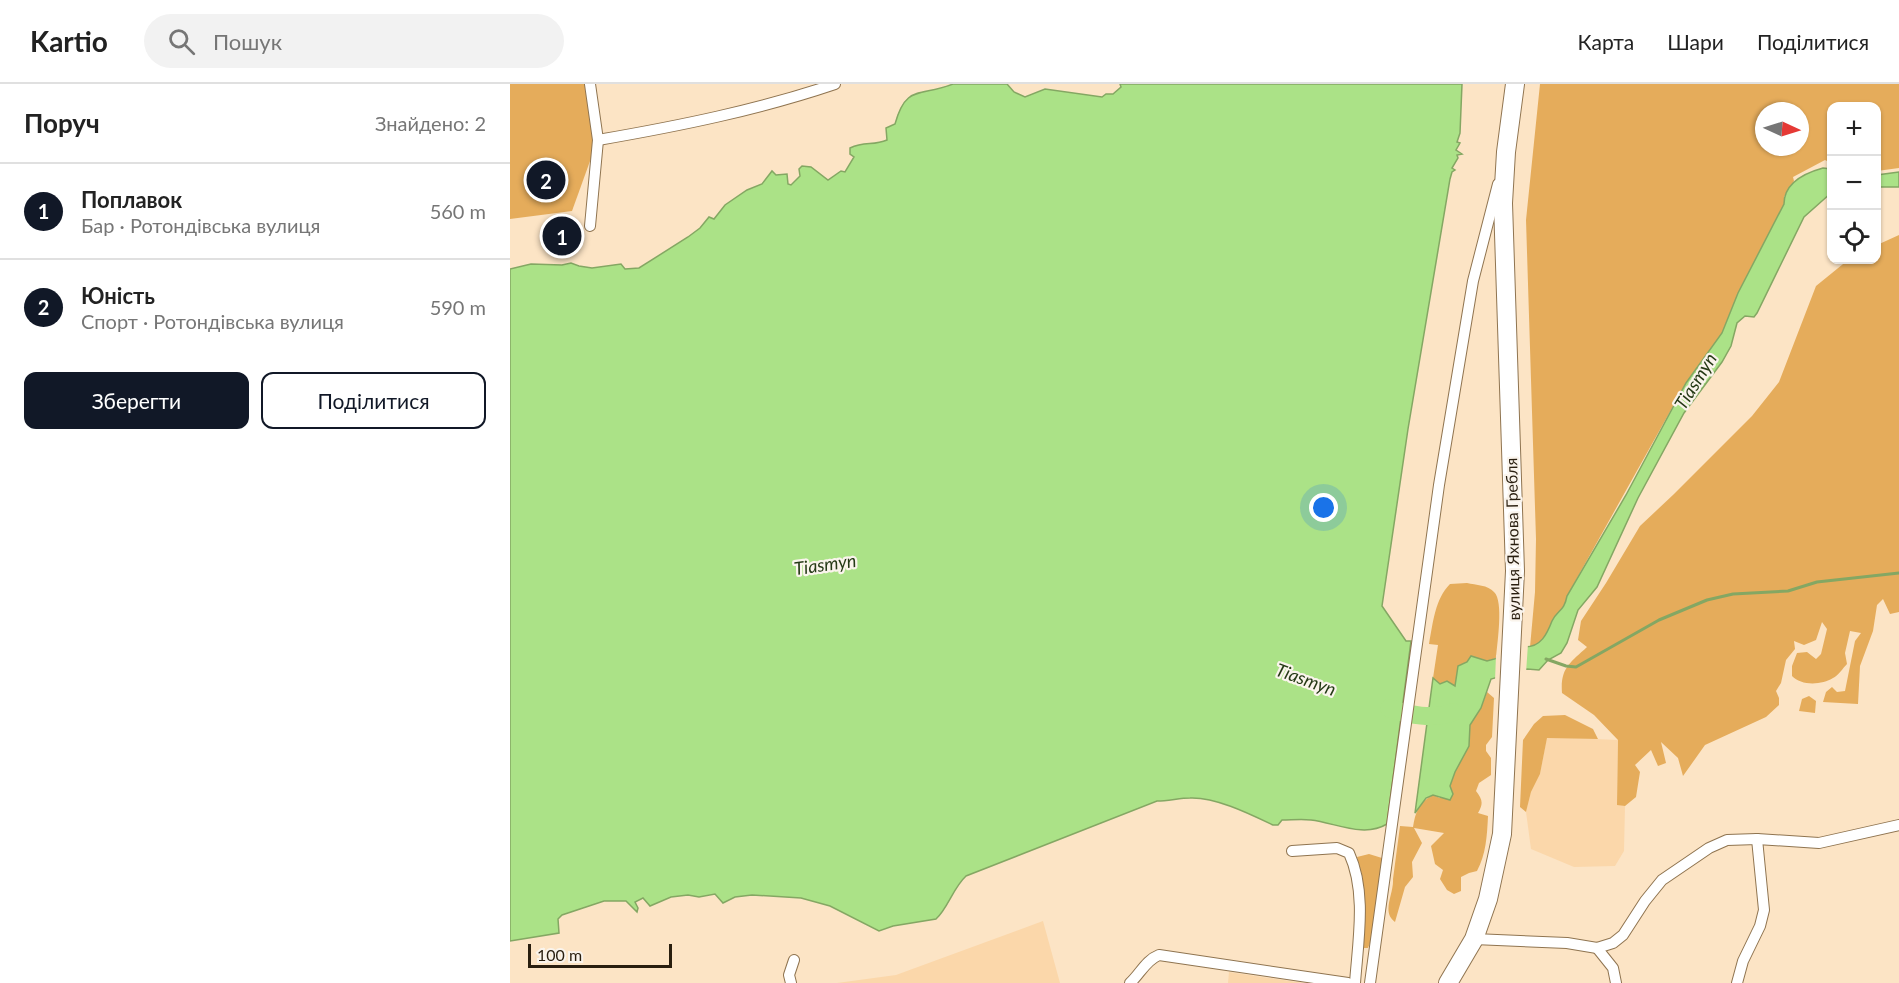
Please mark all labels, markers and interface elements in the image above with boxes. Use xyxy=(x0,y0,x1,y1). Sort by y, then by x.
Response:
search box xyxy=(144,14,564,68)
text: Kartio xyxy=(30,24,108,58)
icon: search xyxy=(165,25,198,58)
text: Пошук xyxy=(213,28,282,55)
text: Карта xyxy=(1578,29,1634,54)
text: Шари xyxy=(1667,29,1724,54)
text: Поділитися xyxy=(1757,29,1869,54)
north arrow xyxy=(1755,102,1809,156)
map controls xyxy=(1827,102,1881,264)
button: + xyxy=(1827,102,1881,156)
text: Поруч xyxy=(24,107,100,139)
text: Знайдено: 2 xyxy=(375,111,486,135)
button: − xyxy=(1827,156,1881,210)
pin: 2 xyxy=(526,158,566,202)
text: Поплавок xyxy=(81,186,182,213)
text: 1 xyxy=(38,199,49,223)
text: 560 m xyxy=(430,199,486,223)
button: locate xyxy=(1827,210,1881,264)
text: Бар · Ротондівська вулиця xyxy=(81,213,320,237)
pin: 1 xyxy=(542,214,582,258)
text: Юність xyxy=(81,282,155,309)
text: 2 xyxy=(38,295,49,319)
text: 590 m xyxy=(430,295,486,319)
text: Спорт · Ротондівська вулиця xyxy=(81,309,344,333)
water label: Tiasmyn xyxy=(1669,349,1721,413)
button: Зберегти xyxy=(24,372,249,429)
button: Поділитися xyxy=(261,372,486,429)
street label: вулиця Яхнова Гребля xyxy=(1501,458,1523,620)
your location xyxy=(1309,493,1338,522)
water label: Tiasmyn xyxy=(793,549,857,579)
water label: Tiasmyn xyxy=(1273,658,1339,700)
scale bar xyxy=(528,941,672,968)
text: 100 m xyxy=(537,945,582,964)

